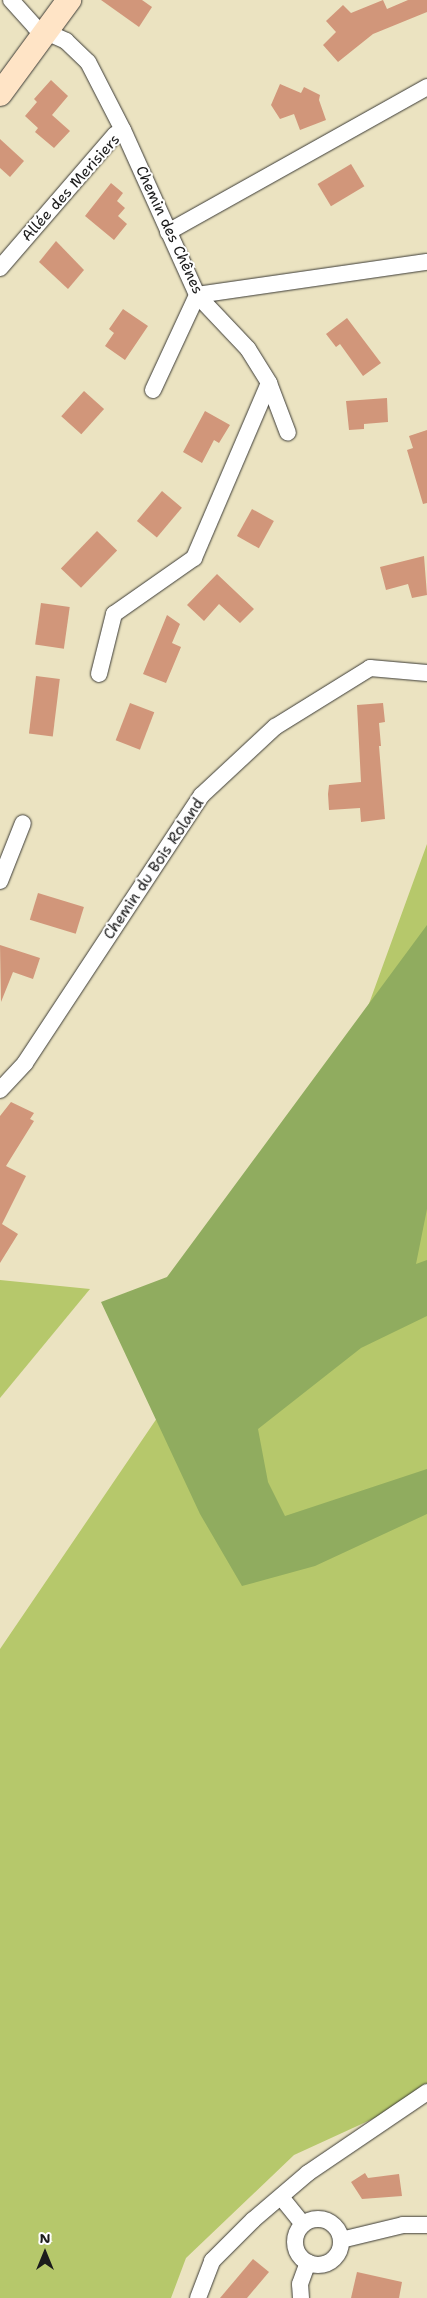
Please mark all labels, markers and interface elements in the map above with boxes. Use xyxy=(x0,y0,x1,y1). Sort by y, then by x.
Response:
street label: Allée des Merisiers xyxy=(18,131,124,245)
street label: Chemin des Chênes xyxy=(131,163,207,297)
street label: Chemin du Bois Roland xyxy=(100,795,208,943)
north arrow xyxy=(20,2228,70,2278)
text: N xyxy=(39,2229,51,2247)

